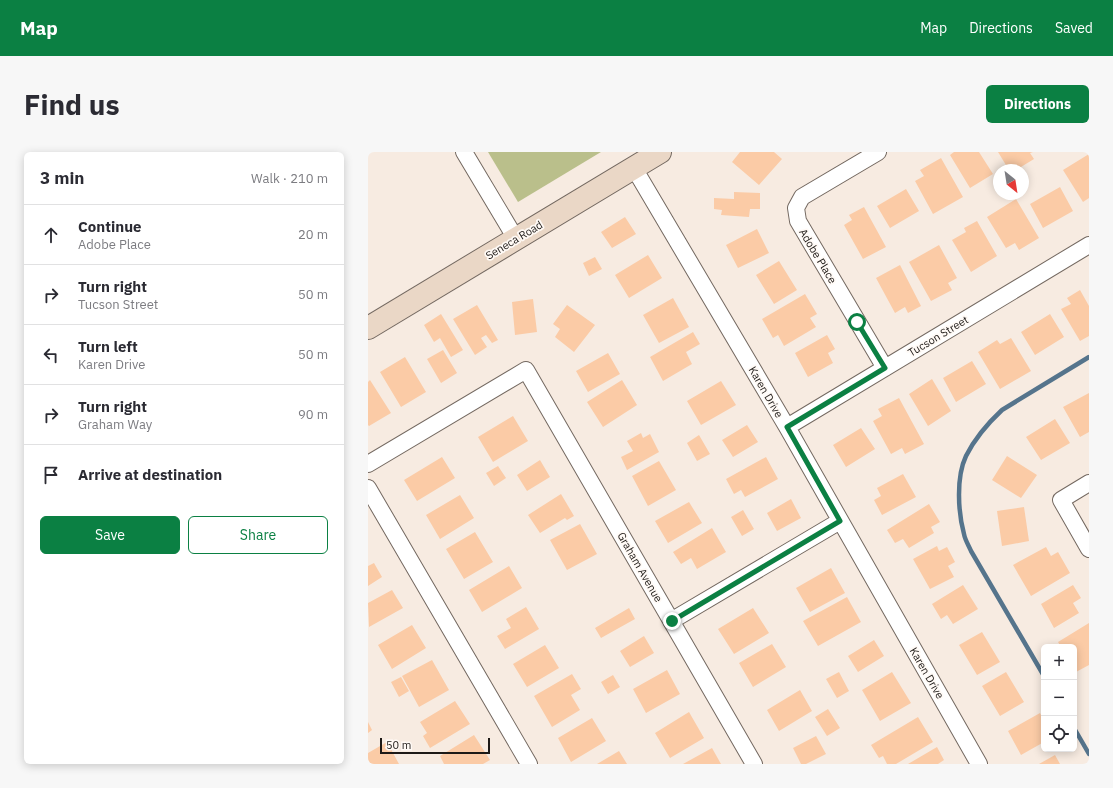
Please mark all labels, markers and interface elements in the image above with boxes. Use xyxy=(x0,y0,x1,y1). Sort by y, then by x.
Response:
text: Map xyxy=(20,16,58,40)
text: Map xyxy=(920,19,947,37)
text: Directions xyxy=(969,19,1033,37)
text: Saved xyxy=(1055,19,1093,37)
button: Directions xyxy=(986,85,1089,123)
text: Find us xyxy=(24,86,120,123)
north arrow xyxy=(993,164,1029,200)
text: 3 min xyxy=(40,167,84,189)
text: Walk · 210 m xyxy=(251,170,328,187)
text: Continue xyxy=(78,217,142,236)
street label: Seneca Road xyxy=(483,218,545,262)
icon: ahead xyxy=(40,224,62,246)
text: 20 m xyxy=(298,226,328,243)
street label: Adobe Place xyxy=(796,226,840,286)
text: Adobe Place xyxy=(78,236,151,253)
text: Turn right xyxy=(78,277,147,296)
icon: right xyxy=(40,284,62,306)
text: 50 m xyxy=(298,286,328,303)
text: Tucson Street xyxy=(78,296,158,313)
street label: Tucson Street xyxy=(905,312,971,360)
route start xyxy=(848,313,866,331)
text: Turn left xyxy=(78,337,138,356)
icon: left xyxy=(40,344,62,366)
text: 50 m xyxy=(298,346,328,363)
text: Karen Drive xyxy=(78,356,145,373)
street label: Karen Drive xyxy=(746,364,786,420)
text: Turn right xyxy=(78,397,147,416)
icon: right xyxy=(40,404,62,426)
text: 90 m xyxy=(298,406,328,423)
text: Graham Way xyxy=(78,416,152,433)
icon: arrive xyxy=(40,464,62,486)
text: Arrive at destination xyxy=(78,465,222,484)
button: Save xyxy=(40,516,180,554)
button: Share xyxy=(188,516,328,554)
street label: Graham Avenue xyxy=(614,529,666,605)
route end xyxy=(663,612,681,630)
map controls xyxy=(1041,644,1077,752)
button: + xyxy=(1041,644,1077,680)
street label: Karen Drive xyxy=(907,645,947,701)
button: − xyxy=(1041,680,1077,716)
button: locate xyxy=(1041,716,1077,752)
scale bar xyxy=(380,736,490,755)
text: 50 m xyxy=(386,738,411,752)

